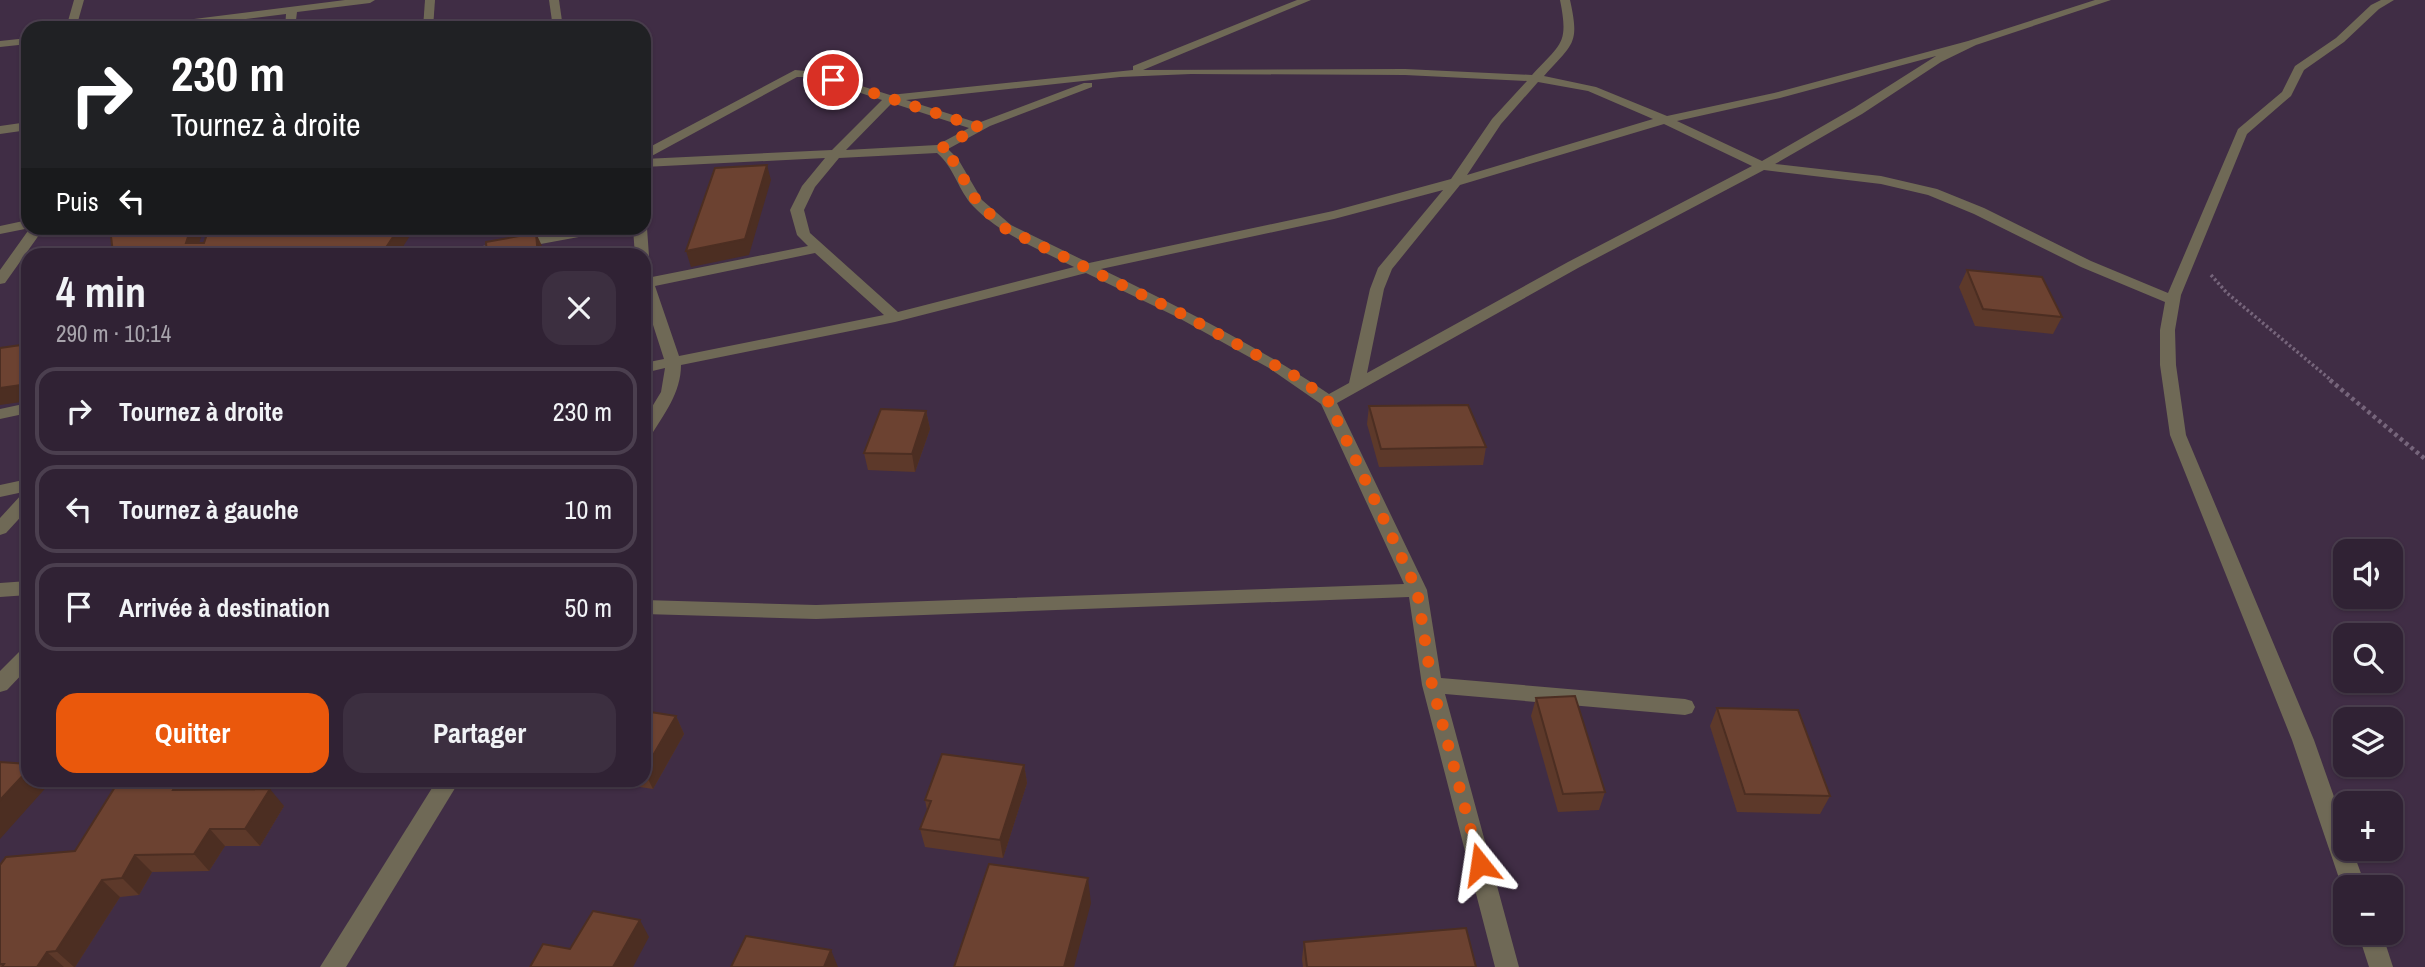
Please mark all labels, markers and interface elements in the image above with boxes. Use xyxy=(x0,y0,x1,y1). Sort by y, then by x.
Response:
text: 230 m xyxy=(171,40,285,106)
icon: right xyxy=(56,49,147,140)
pin xyxy=(803,50,863,110)
icon: arrive xyxy=(814,61,852,99)
text: Tournez à droite xyxy=(171,103,361,146)
icon: left xyxy=(113,182,151,220)
text: Puis xyxy=(56,184,99,219)
text: 4 min xyxy=(56,264,146,320)
button: close xyxy=(542,271,616,345)
text: 290 m · 10:14 xyxy=(56,318,171,349)
icon: right xyxy=(60,392,98,430)
text: Tournez à droite xyxy=(119,394,283,429)
text: 230 m xyxy=(553,394,612,429)
icon: left xyxy=(60,490,98,528)
text: Tournez à gauche xyxy=(119,492,299,527)
text: 10 m xyxy=(565,492,612,527)
map controls xyxy=(2333,539,2403,945)
button: sound xyxy=(2333,539,2403,609)
icon: arrive xyxy=(60,588,98,626)
text: Arrivée à destination xyxy=(119,590,330,625)
text: 50 m xyxy=(565,590,612,625)
button: search xyxy=(2333,623,2403,693)
button: Quitter xyxy=(56,693,329,773)
button: Partager xyxy=(343,693,616,773)
button: layers xyxy=(2333,707,2403,777)
button: + xyxy=(2333,791,2403,861)
position arrow xyxy=(1443,827,1517,901)
button: − xyxy=(2333,875,2403,945)

